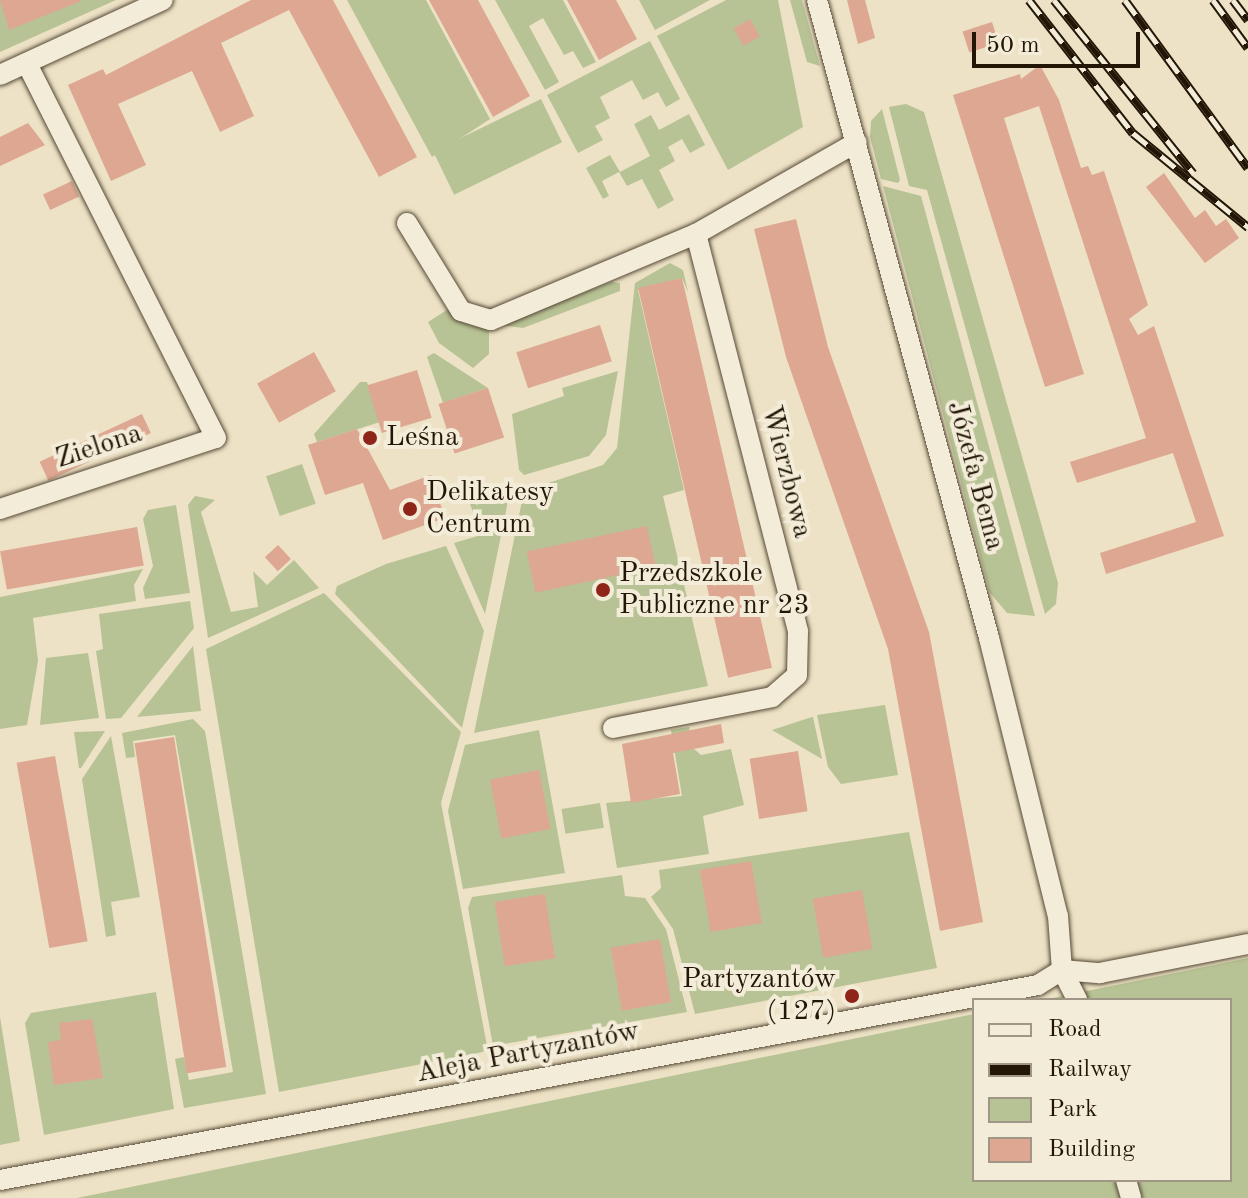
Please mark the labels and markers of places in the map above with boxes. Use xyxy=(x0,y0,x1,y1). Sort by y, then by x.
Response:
place label: Leśna xyxy=(386,421,459,455)
marker: Leśna xyxy=(361,429,379,447)
place label: Delikatesy Centrum xyxy=(426,476,554,542)
marker: Delikatesy Centrum xyxy=(401,500,419,518)
place label: Przedszkole Publiczne nr 23 xyxy=(619,557,810,623)
marker: Przedszkole Publiczne nr 23 xyxy=(594,581,612,599)
place label: Partyzantów (127) xyxy=(682,963,836,1029)
marker: Partyzantów (127) xyxy=(843,987,861,1005)

